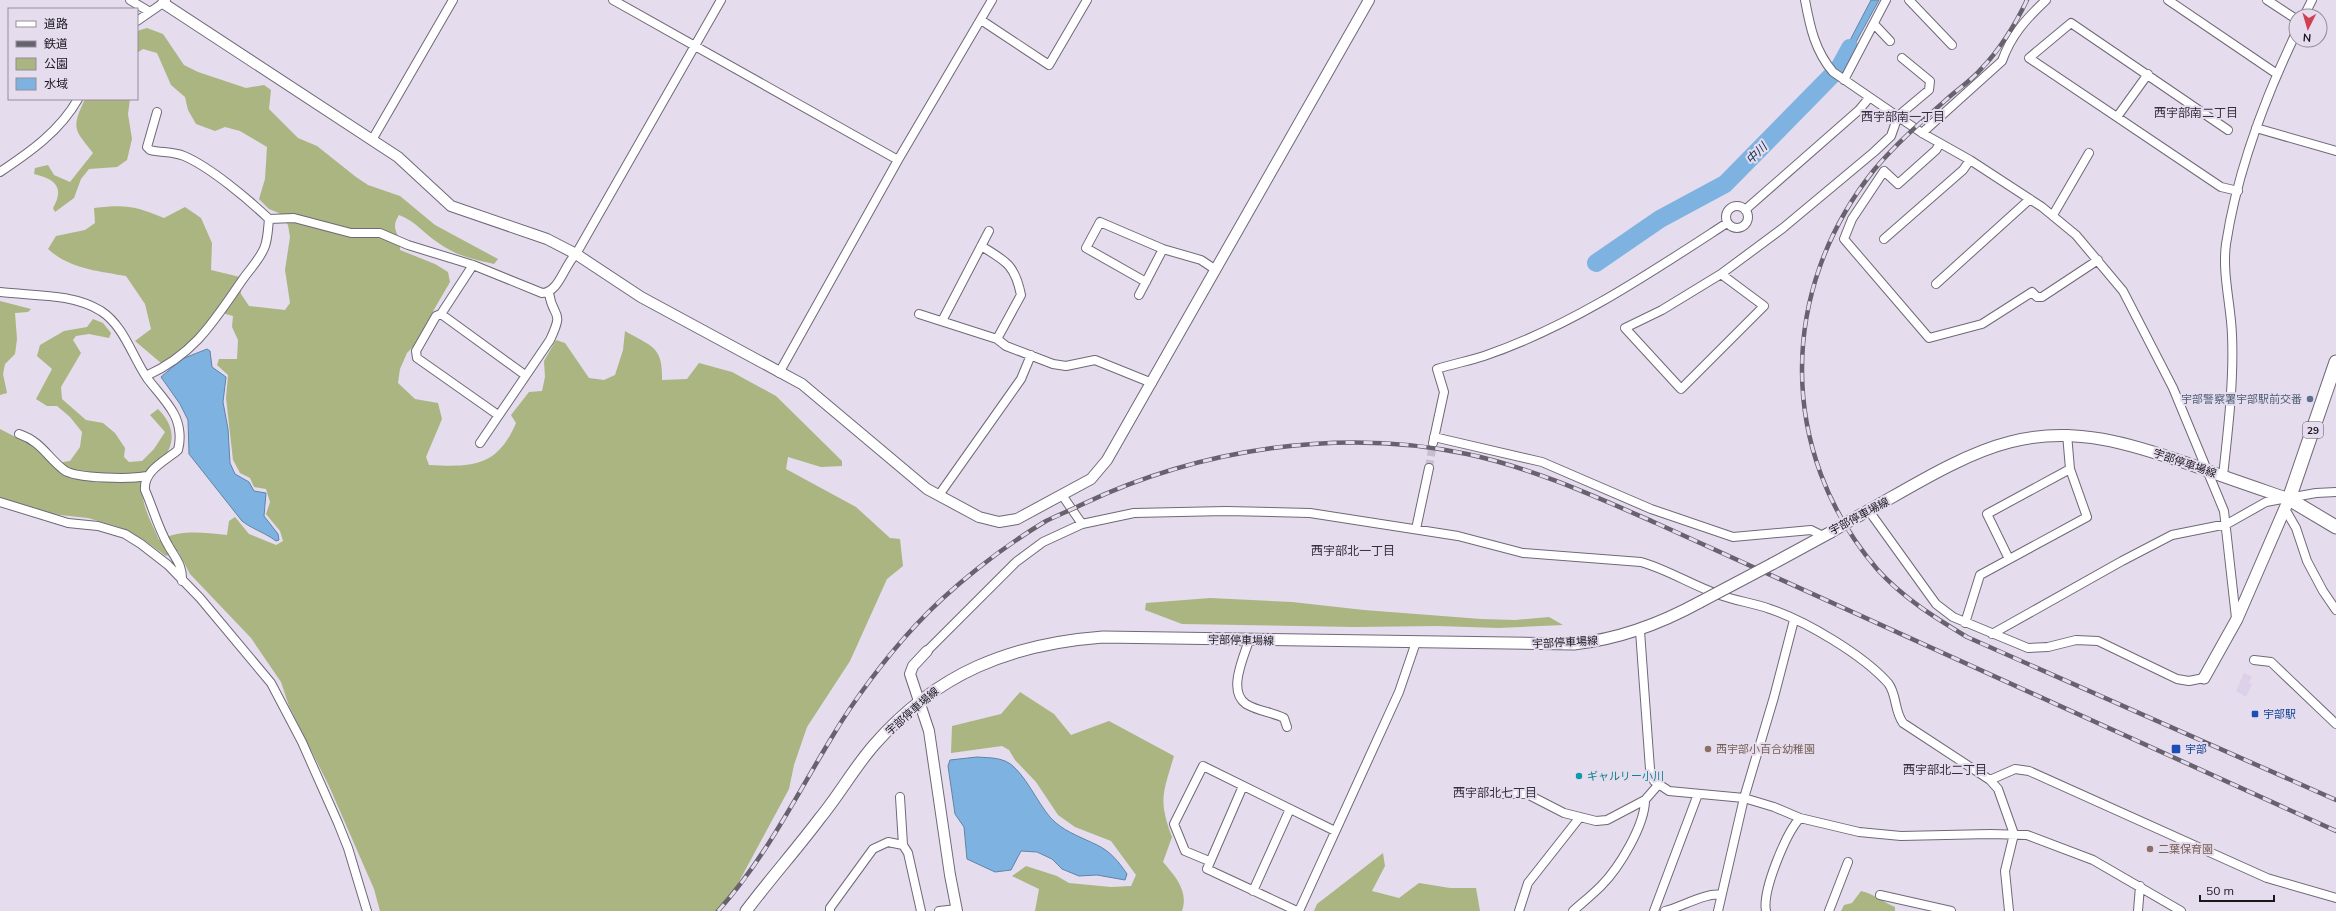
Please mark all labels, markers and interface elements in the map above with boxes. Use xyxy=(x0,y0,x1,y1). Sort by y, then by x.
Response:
legend xyxy=(8,8,138,100)
north arrow xyxy=(2288,8,2328,48)
text: 道路 xyxy=(44,16,68,31)
text: N xyxy=(2302,31,2312,45)
text: 鉄道 xyxy=(44,36,68,51)
text: 公園 xyxy=(44,56,68,71)
text: 水域 xyxy=(44,76,68,91)
district label: 西宇部南二丁目 xyxy=(2154,105,2238,120)
district label: 西宇部南一丁目 xyxy=(1861,109,1945,124)
water label: 中川 xyxy=(1742,138,1771,167)
place label: 宇部警察署宇部駅前交番 xyxy=(2181,392,2302,406)
marker: 宇部警察署宇部駅前交番 xyxy=(2305,394,2315,404)
road number: 29 xyxy=(2303,422,2323,438)
street label: 宇部停車場線 xyxy=(2152,446,2218,480)
street label: 宇部停車場線 xyxy=(1827,494,1891,538)
district label: 西宇部北一丁目 xyxy=(1311,543,1395,558)
street label: 宇部停車場線 xyxy=(1208,632,1274,648)
street label: 宇部停車場線 xyxy=(1532,633,1598,651)
street label: 宇部停車場線 xyxy=(883,684,941,738)
place label: 宇部駅 xyxy=(2263,707,2296,721)
marker: 宇部駅 xyxy=(2250,709,2260,719)
place label: 西宇部小百合幼稚園 xyxy=(1716,742,1815,756)
place label: 宇部 xyxy=(2185,742,2207,756)
marker: 宇部 xyxy=(2170,743,2182,755)
marker: 西宇部小百合幼稚園 xyxy=(1703,744,1713,754)
district label: 西宇部北二丁目 xyxy=(1903,762,1987,777)
place label: ギャルリー小川 xyxy=(1587,769,1664,783)
marker: ギャルリー小川 xyxy=(1574,771,1584,781)
district label: 西宇部北七丁目 xyxy=(1453,785,1537,800)
place label: 二葉保育園 xyxy=(2158,842,2213,856)
marker: 二葉保育園 xyxy=(2145,844,2155,854)
scale bar xyxy=(2200,877,2274,903)
text: 50 m xyxy=(2206,883,2234,898)

